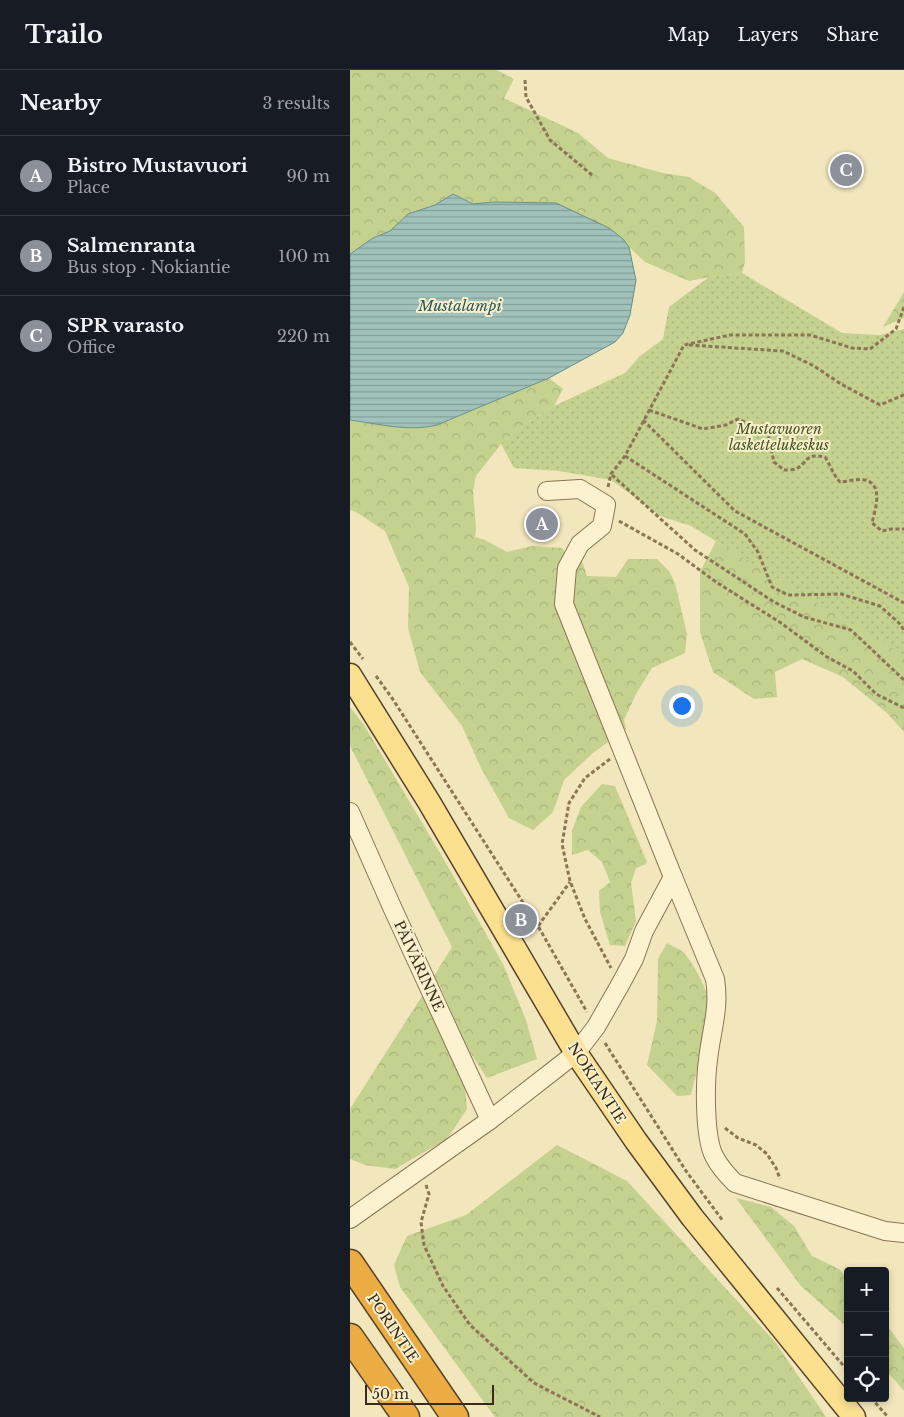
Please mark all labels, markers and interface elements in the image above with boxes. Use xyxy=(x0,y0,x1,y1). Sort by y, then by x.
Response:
text: Trailo xyxy=(25,20,103,49)
text: Map xyxy=(668,24,709,46)
text: Layers xyxy=(737,24,798,46)
text: Share xyxy=(826,24,879,46)
text: Nearby xyxy=(20,90,101,116)
text: 3 results xyxy=(262,93,330,113)
pin: C xyxy=(830,151,862,189)
text: Bistro Mustavuori xyxy=(67,154,248,177)
text: A xyxy=(30,166,42,186)
text: 90 m xyxy=(287,166,330,186)
text: Place xyxy=(67,177,110,197)
text: Salmenranta xyxy=(67,234,196,257)
text: B xyxy=(30,246,42,266)
text: 100 m xyxy=(278,246,330,266)
text: Bus stop · Nokiantie xyxy=(67,257,230,277)
water label: Mustalampi xyxy=(417,296,503,315)
text: SPR varasto xyxy=(67,314,184,337)
text: C xyxy=(29,326,43,346)
text: 220 m xyxy=(277,326,330,346)
text: Office xyxy=(67,337,115,357)
park label: Mustavuoren laskettelukeskus xyxy=(729,420,829,454)
pin: A xyxy=(526,505,558,543)
your location xyxy=(669,693,695,719)
pin: B xyxy=(505,901,537,939)
street label: PÄIVÄRINNE xyxy=(390,918,448,1014)
street label: NOKIANTIE xyxy=(564,1039,630,1127)
map controls xyxy=(844,1267,889,1402)
button: + xyxy=(844,1267,889,1312)
street label: PORINTIE xyxy=(363,1290,423,1366)
button: − xyxy=(844,1312,889,1357)
button: locate xyxy=(844,1357,889,1402)
scale bar xyxy=(365,1382,494,1405)
text: 50 m xyxy=(372,1385,409,1403)

